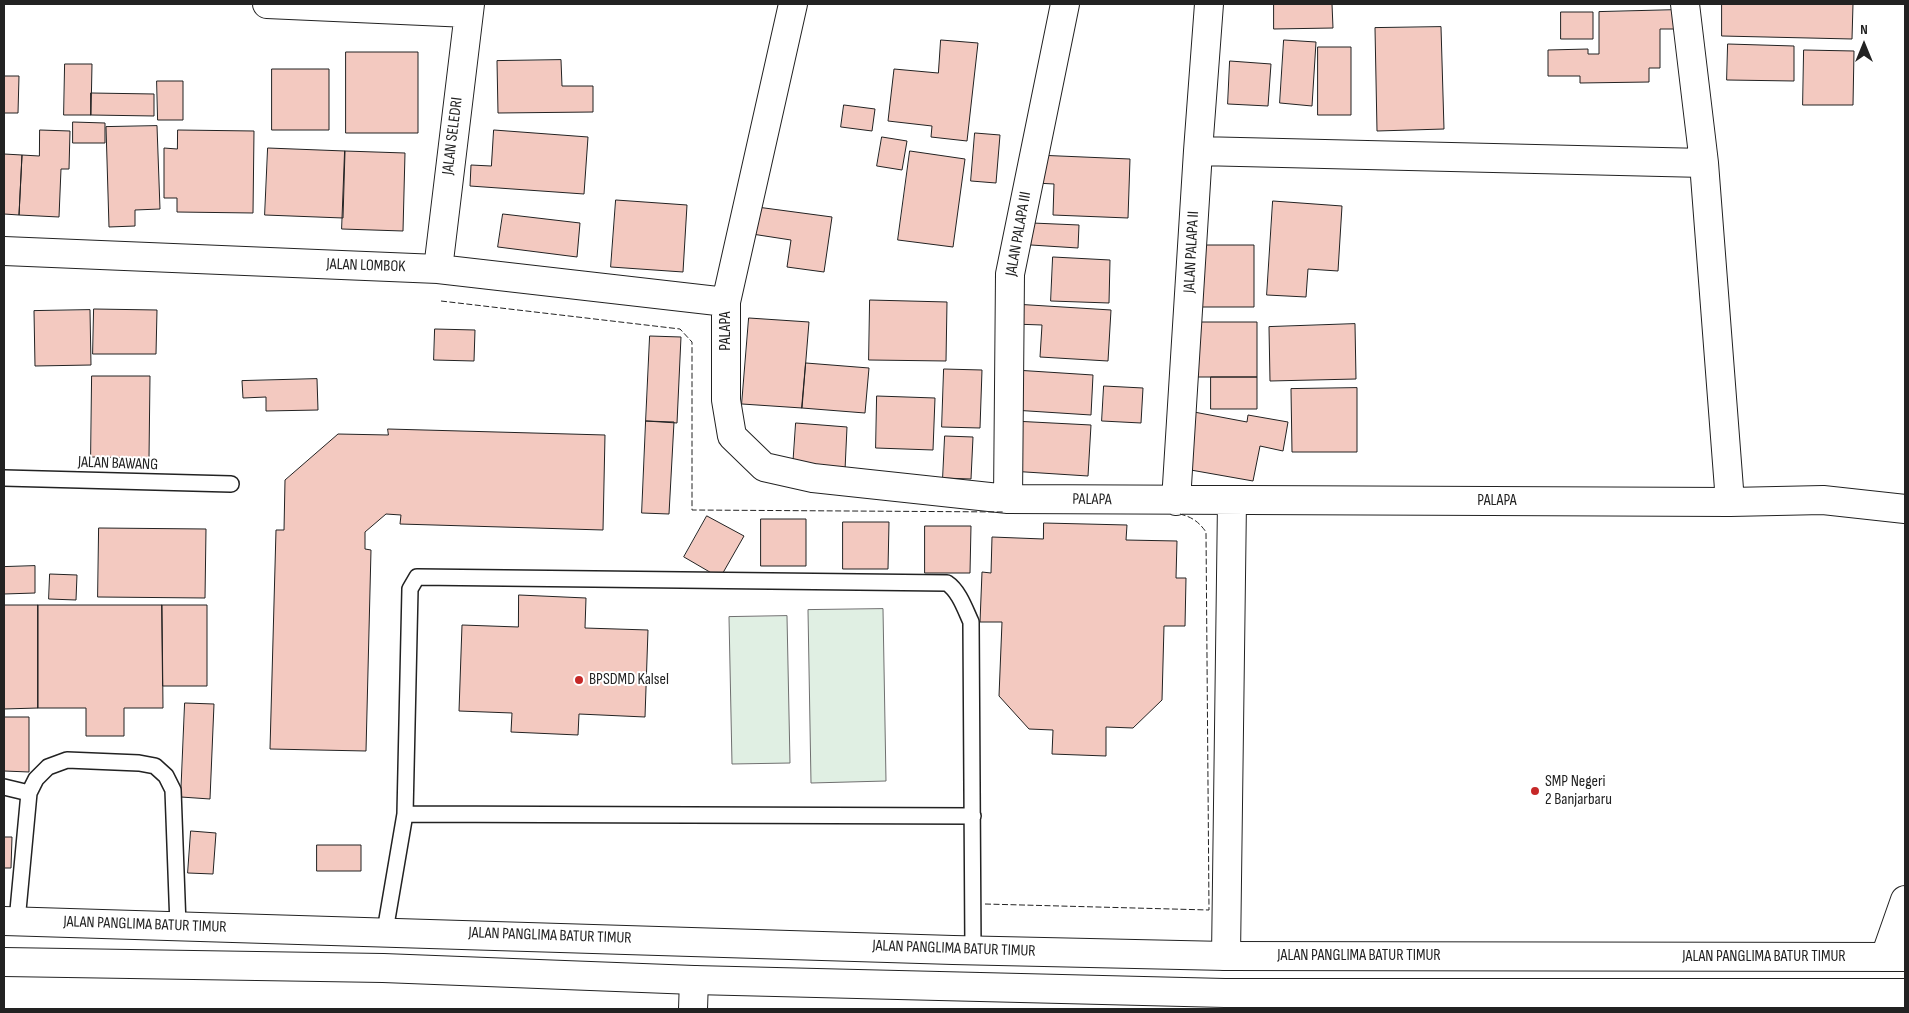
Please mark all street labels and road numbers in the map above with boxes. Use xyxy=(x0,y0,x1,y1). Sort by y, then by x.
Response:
street label: JALAN SELEDRI xyxy=(439,96,467,176)
street label: JALAN PALAPA III xyxy=(1002,190,1036,278)
street label: JALAN PALAPA II xyxy=(1180,210,1204,294)
street label: JALAN LOMBOK xyxy=(326,255,406,277)
street label: PALAPA xyxy=(716,311,736,351)
street label: JALAN BAWANG xyxy=(77,453,159,475)
street label: PALAPA xyxy=(1072,490,1112,510)
street label: PALAPA xyxy=(1477,491,1517,511)
street label: JALAN PANGLIMA BATUR TIMUR xyxy=(63,913,227,937)
street label: JALAN PANGLIMA BATUR TIMUR xyxy=(468,924,632,948)
street label: JALAN PANGLIMA BATUR TIMUR xyxy=(872,937,1036,961)
street label: JALAN PANGLIMA BATUR TIMUR xyxy=(1277,946,1441,966)
street label: JALAN PANGLIMA BATUR TIMUR xyxy=(1682,947,1846,967)

